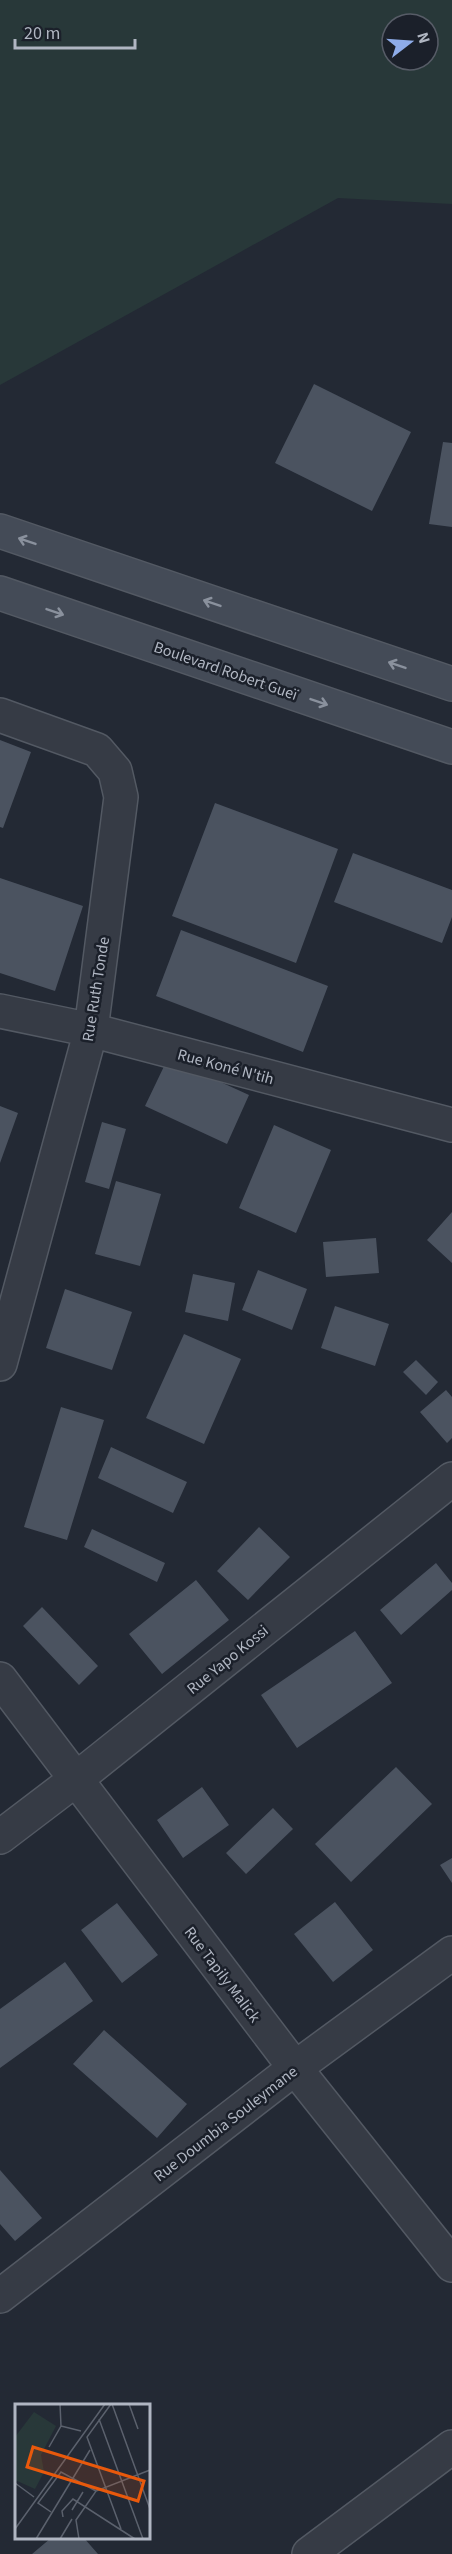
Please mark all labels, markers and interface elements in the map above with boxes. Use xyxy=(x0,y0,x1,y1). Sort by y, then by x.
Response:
scale bar xyxy=(15,12,135,50)
north arrow xyxy=(380,12,440,72)
text: 20 m xyxy=(24,21,60,46)
text: N xyxy=(411,30,435,46)
one-way arrow xyxy=(18,534,37,545)
one-way arrow xyxy=(203,597,222,608)
one-way arrow xyxy=(45,607,64,618)
street label: Boulevard Robert Gueï xyxy=(151,636,301,706)
one-way arrow xyxy=(388,659,407,670)
one-way arrow xyxy=(310,697,328,708)
street label: Rue Ruth Tonde xyxy=(77,935,115,1043)
street label: Rue Koné N'tih xyxy=(175,1044,276,1090)
street label: Rue Yapo Kossi xyxy=(182,1620,273,1700)
street label: Rue Tapily Malick xyxy=(179,1922,266,2027)
street label: Rue Doumbia Souleymane xyxy=(149,2061,302,2187)
inset map xyxy=(15,2404,150,2539)

